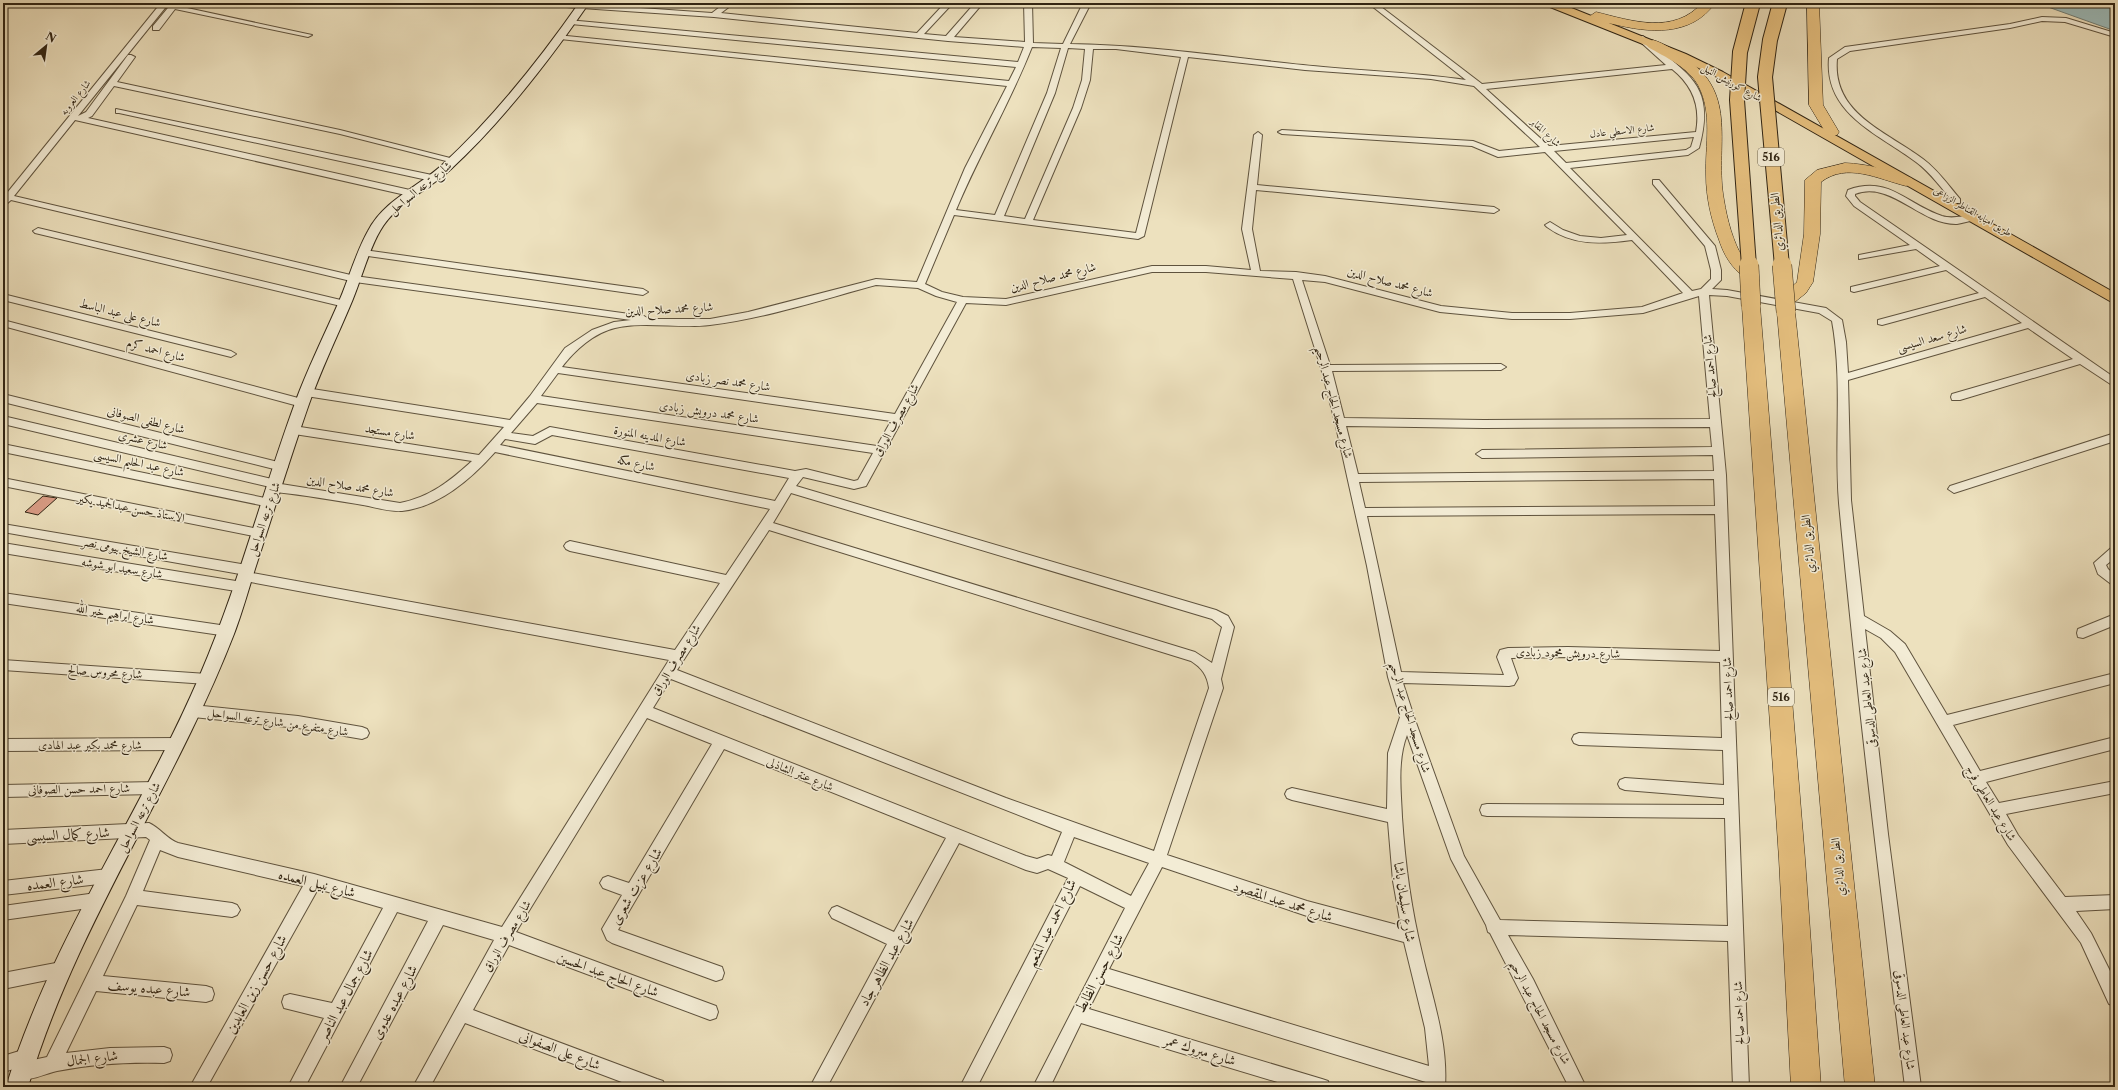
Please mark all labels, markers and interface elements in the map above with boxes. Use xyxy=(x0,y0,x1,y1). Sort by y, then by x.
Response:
north arrow xyxy=(26,26,66,66)
text: N xyxy=(43,29,59,46)
street label: شارع كورنيش النيل xyxy=(1698,61,1764,107)
street label: شارع العروبه xyxy=(57,77,96,119)
street label: شارع المقابر xyxy=(1525,114,1564,152)
street label: شارع الاسطي عادل xyxy=(1589,121,1656,143)
road number: 516 xyxy=(1758,148,1784,166)
street label: شارع ترعه السواحل xyxy=(385,157,457,221)
street label: طريق امبابه القناطر الزراعى xyxy=(1931,184,2015,239)
street label: الطريق الدائري xyxy=(1766,192,1790,252)
street label: شارع محمد صلاح الدين xyxy=(1008,259,1099,298)
street label: شارع محمد صلاح الدين xyxy=(1345,263,1435,304)
street label: شارع على عبد الباسط xyxy=(77,295,163,334)
street label: شارع محمد صلاح الدين xyxy=(625,299,714,322)
street label: شارع سعد السيسى xyxy=(1895,320,1970,358)
street label: شارع احمد صالح xyxy=(1699,333,1724,398)
street label: شارع احمد كرم xyxy=(124,335,187,368)
street label: شارع مسجد الحاج عبد الرحيم xyxy=(1307,344,1357,461)
street label: شارع محمد نصر زبادى xyxy=(684,367,772,398)
street label: شارع مصرف الوراق xyxy=(869,381,925,461)
street label: شارع محمد درويش زبادى xyxy=(658,397,760,430)
street label: شارع لطفى الصوفانى xyxy=(105,403,187,440)
street label: شارع مستجد xyxy=(363,420,416,447)
street label: شارع المدينه المنورة xyxy=(612,422,688,453)
street label: شارع عشرى xyxy=(116,427,169,456)
street label: شارع عبد الحليم السيسى xyxy=(92,446,186,484)
street label: شارع مكه xyxy=(615,451,657,478)
street label: شارع محمد صلاح الدين xyxy=(305,471,395,504)
street label: شارع ترعه السواحل xyxy=(244,480,287,559)
street label: الاستاذ حسن عبدالحميد يكير xyxy=(74,489,186,527)
street label: الطريق الدائري xyxy=(1797,514,1821,574)
street label: شارع الشيخ بيومى نصر xyxy=(78,533,169,567)
street label: شارع سعيد ابو شوشه xyxy=(80,554,164,585)
street label: شارع ابراهيم خير الله xyxy=(74,598,156,632)
street label: شارع مصرف الوراق xyxy=(648,621,707,700)
street label: شارع درويش محمود زبادى xyxy=(1516,644,1620,665)
street label: شارع عبد العاطى الدسوقى xyxy=(1854,647,1883,749)
street label: شارع احمد صالح xyxy=(1719,657,1740,721)
street label: شارع مسجد الحاج عبد الرحيم xyxy=(1382,659,1435,776)
street label: شارع محروس صالح xyxy=(67,661,143,686)
road number: 516 xyxy=(1768,688,1794,706)
street label: شارع متفرع من شارع ترعه السواحل xyxy=(206,704,350,743)
street label: شارع محمد بكير عبد الهادى xyxy=(38,737,142,756)
street label: شارع عنتر الشاذلى xyxy=(763,753,836,798)
street label: شارع عبد العاطى فرج xyxy=(1959,762,2020,846)
street label: شارع ترعه السواحل xyxy=(114,779,167,856)
street label: شارع احمد حسن الصوفانى xyxy=(28,780,130,801)
street label: شارع كمال السيسى xyxy=(26,823,110,848)
street label: الطريق الدائري xyxy=(1827,836,1851,897)
street label: شارع عزت شعرى xyxy=(606,844,669,929)
street label: شارع سليمان باشا xyxy=(1387,861,1420,944)
street label: شارع نبيل العمده xyxy=(276,865,357,904)
street label: شارع العمده xyxy=(26,870,85,897)
street label: شارع احمد عبد المنعم xyxy=(1022,876,1085,972)
street label: شارع محمد عبد المقصود xyxy=(1230,876,1335,928)
street label: شارع مصرف الوراق xyxy=(479,897,537,976)
street label: شارع عبد الظاهر جاد xyxy=(854,915,920,1011)
street label: شارع حسن الظابط xyxy=(1071,930,1130,1017)
street label: شارع حسن زين العابدين xyxy=(221,931,293,1038)
street label: شارع جمال عبد الناصر xyxy=(312,946,379,1047)
street label: شارع الحاج عبد الحسين xyxy=(553,947,661,1005)
street label: شارع مسجد الحاج عبد الرحيم xyxy=(1502,957,1574,1069)
street label: شارع عبده عدوى xyxy=(367,962,424,1044)
street label: شارع عبد العاطى الدسوقى xyxy=(1888,969,1919,1071)
street label: شارع عبده يوسف xyxy=(107,975,191,1004)
street label: شارع احمد صالح xyxy=(1730,981,1751,1045)
street label: شارع على الصفوانى xyxy=(516,1026,603,1077)
street label: شارع مبروك عمر xyxy=(1159,1030,1238,1072)
street label: شارع الجمال xyxy=(65,1046,119,1073)

